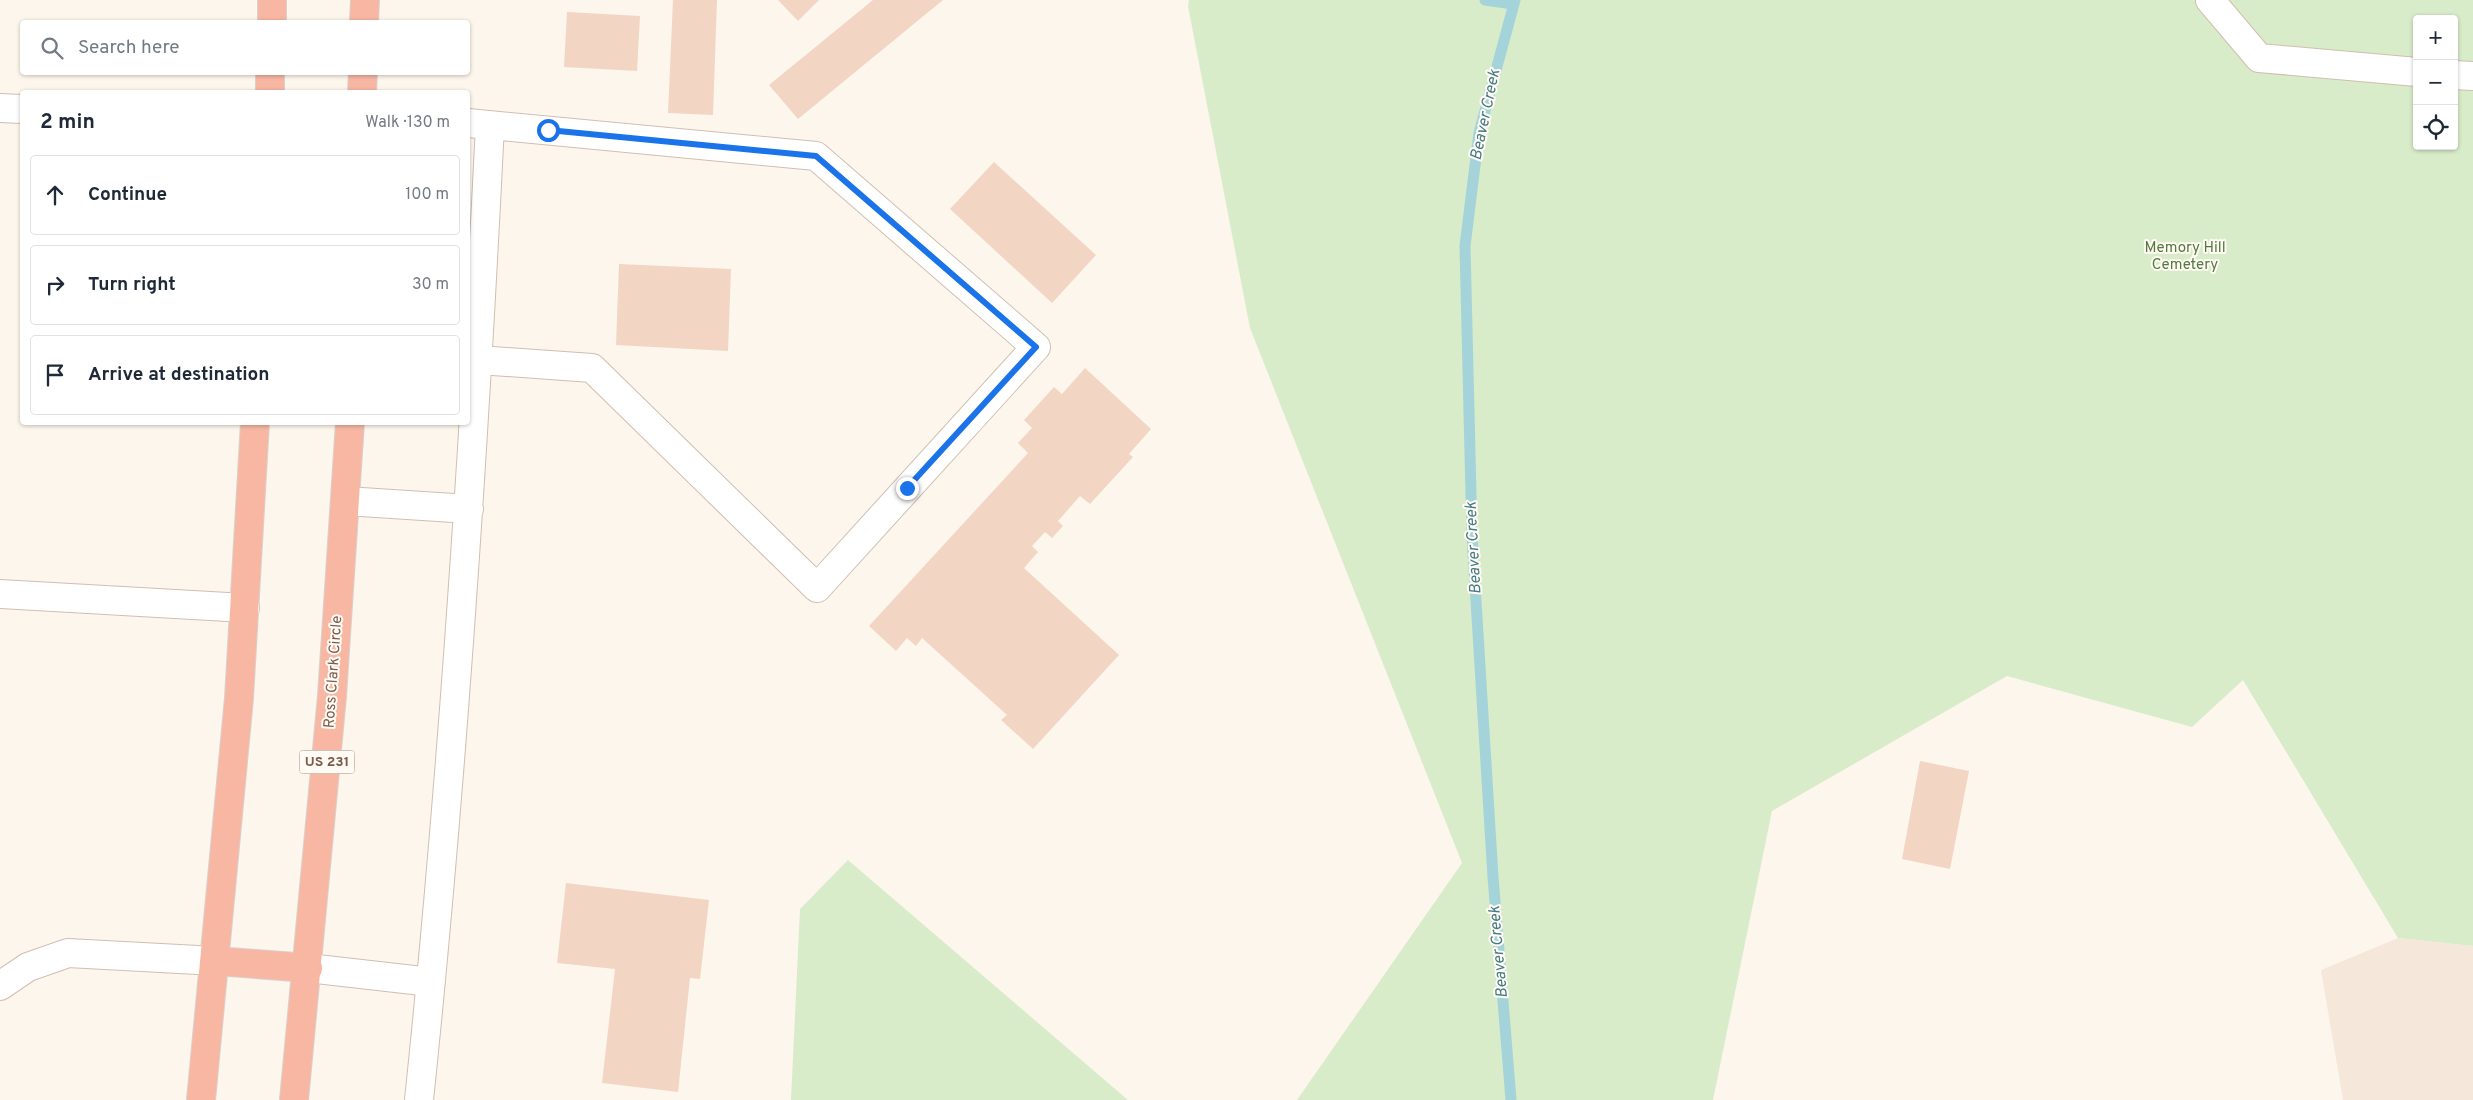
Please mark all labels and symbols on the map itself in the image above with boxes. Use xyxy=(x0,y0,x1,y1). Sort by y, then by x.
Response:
water label: Beaver Creek xyxy=(1467,67,1506,162)
route start xyxy=(537,119,560,142)
park label: Memory Hill Cemetery xyxy=(2144,239,2226,275)
route end xyxy=(896,477,919,500)
water label: Beaver Creek xyxy=(1462,500,1486,595)
street label: Ross Clark Circle xyxy=(321,615,347,729)
road number: US 231 xyxy=(300,750,354,774)
water label: Beaver Creek xyxy=(1485,904,1513,999)

